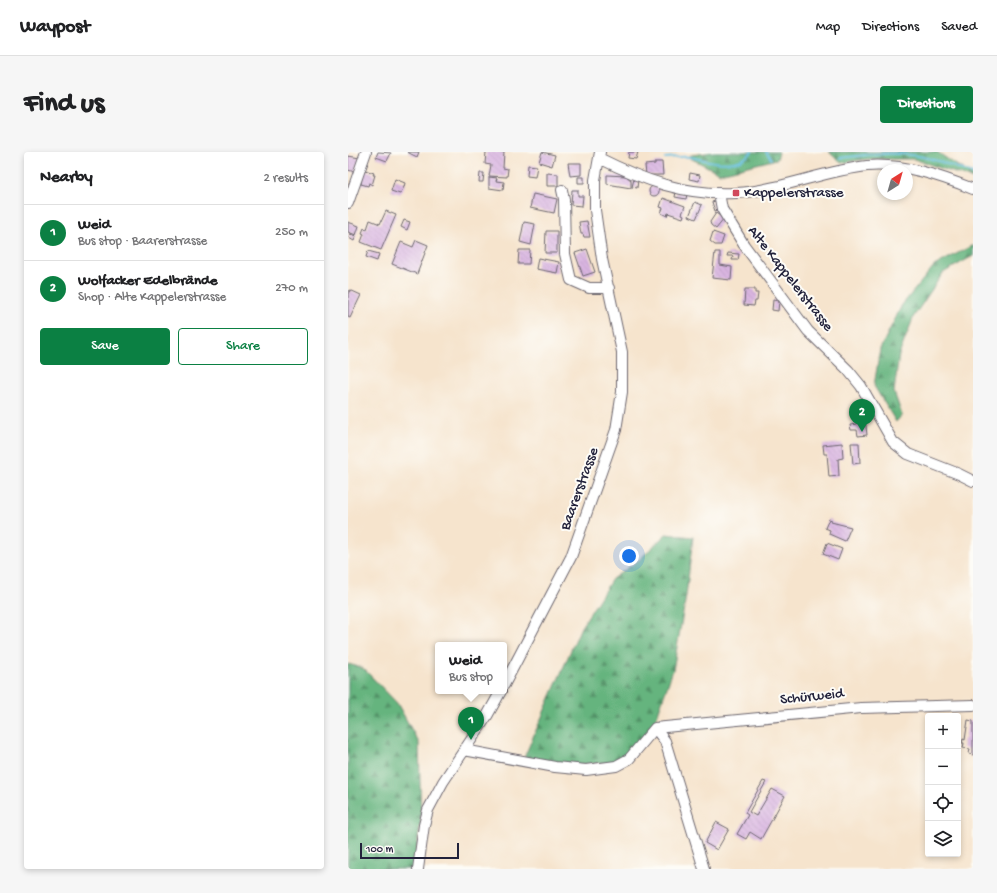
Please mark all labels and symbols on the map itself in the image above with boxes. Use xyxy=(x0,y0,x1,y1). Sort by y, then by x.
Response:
north arrow xyxy=(877,164,913,200)
place label: Kappelerstrasse xyxy=(744,184,844,202)
marker: Kappelerstrasse xyxy=(731,188,741,198)
street label: Alte Kappelerstrasse xyxy=(743,223,837,336)
pin: 2 xyxy=(849,399,875,432)
street label: Baarerstrasse xyxy=(556,445,603,534)
your location xyxy=(619,546,639,566)
street label: Schürweid xyxy=(779,685,846,709)
pin: 1 xyxy=(458,707,484,740)
scale bar xyxy=(360,841,459,860)

